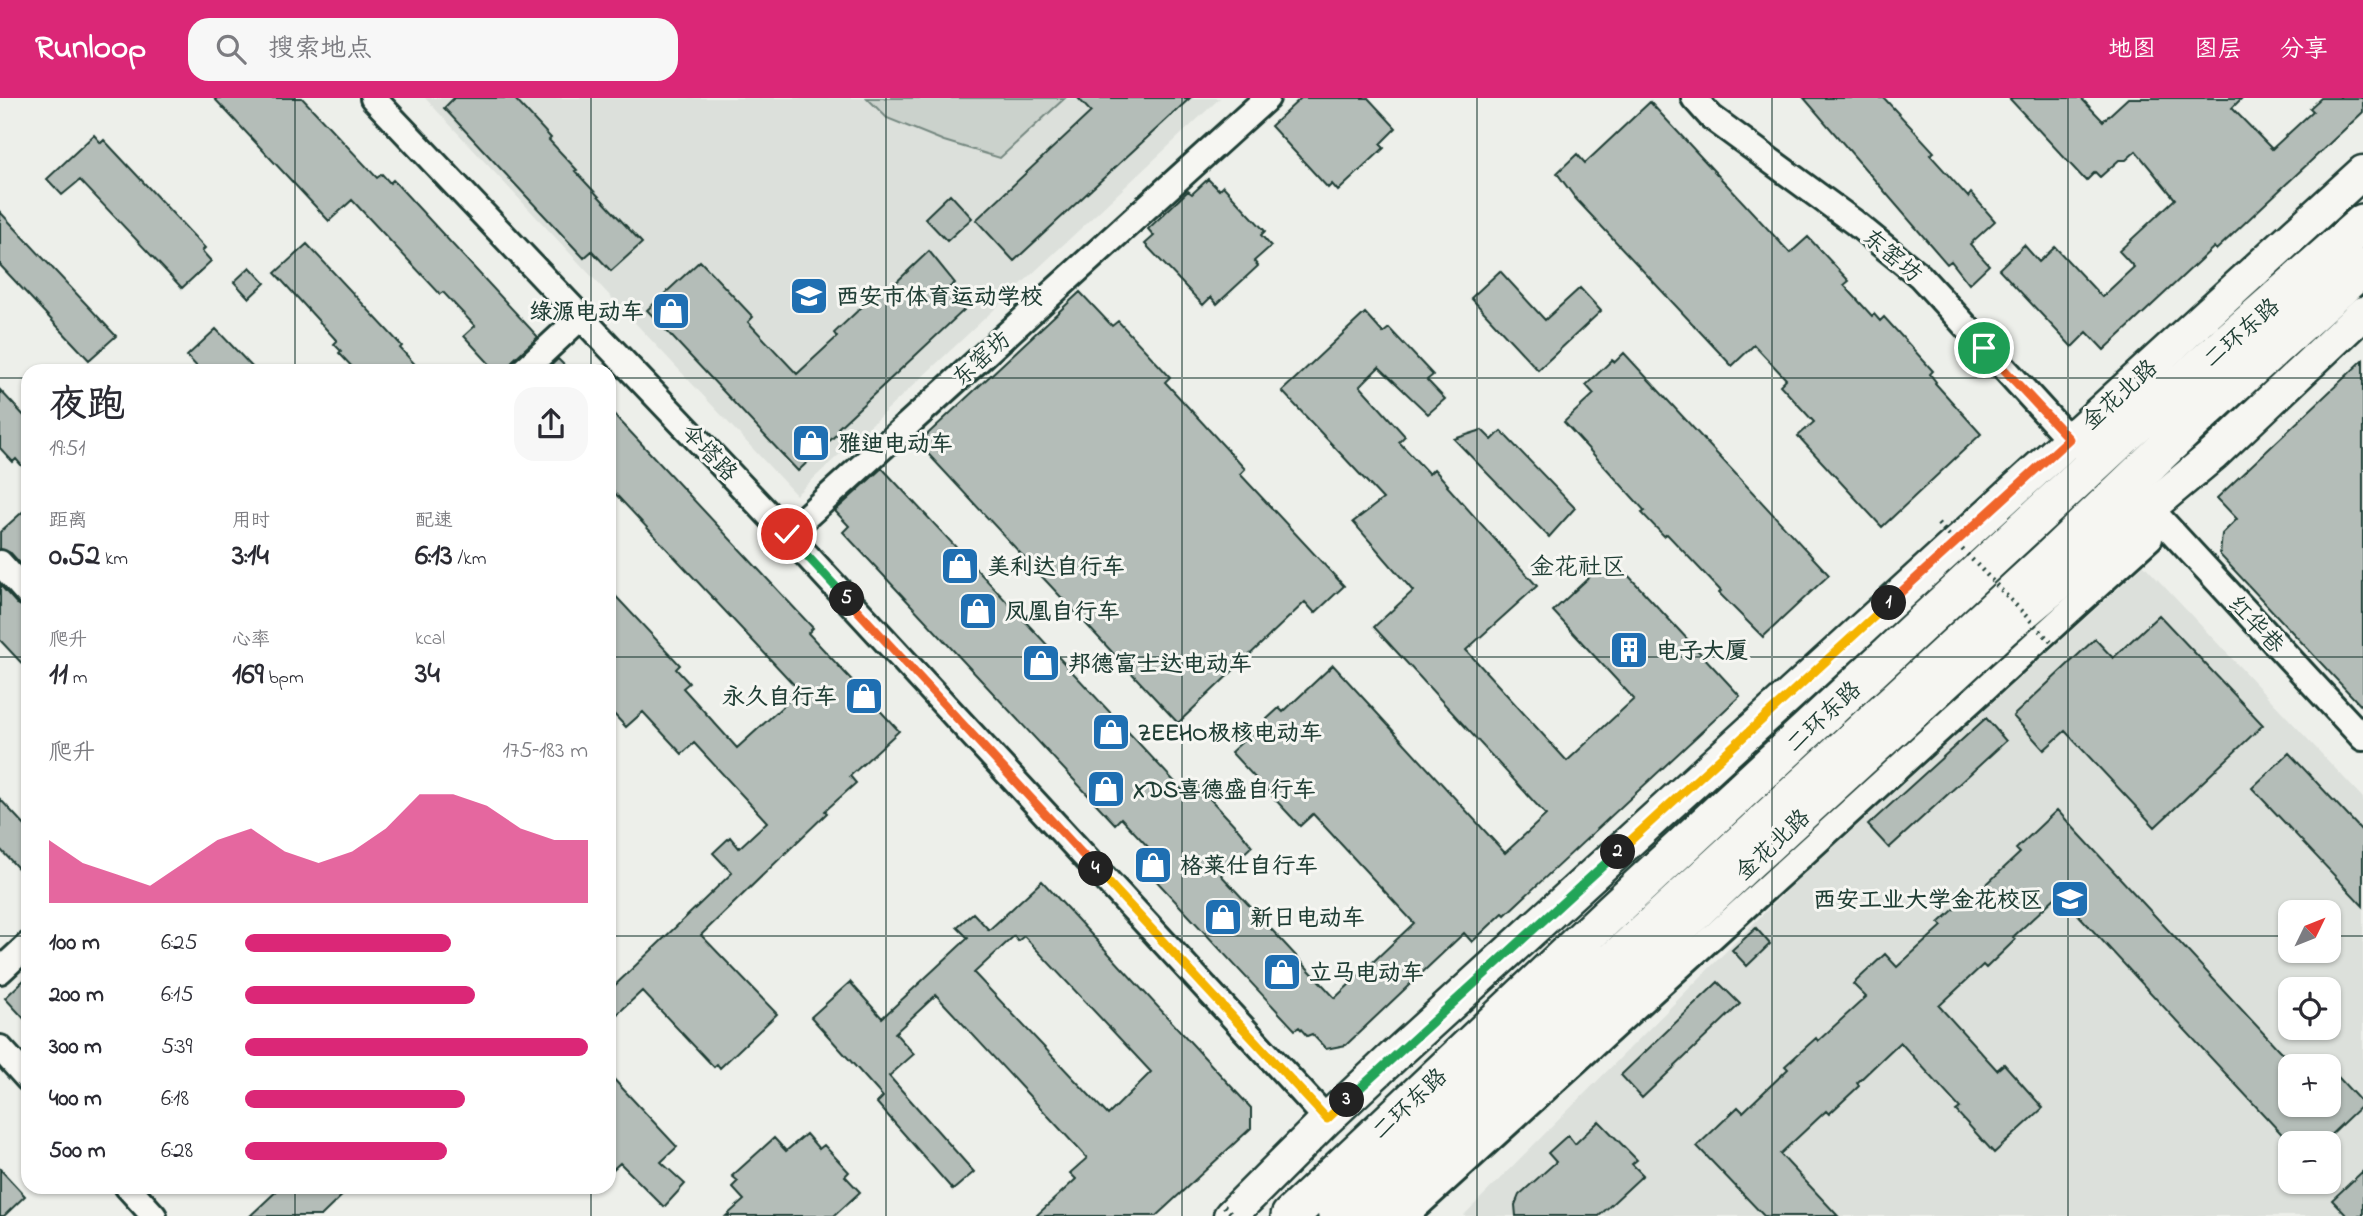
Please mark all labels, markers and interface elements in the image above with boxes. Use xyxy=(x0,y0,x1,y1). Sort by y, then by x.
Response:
search box xyxy=(188,18,678,81)
text: Runloop xyxy=(35,25,146,73)
icon: search xyxy=(212,30,250,68)
text: 搜索地点 xyxy=(268,31,372,69)
text: 地图 xyxy=(2108,33,2156,68)
text: 图层 xyxy=(2194,33,2242,68)
text: 分享 xyxy=(2280,33,2328,68)
street label: 东窑坊 xyxy=(1854,222,1928,292)
school or university icon: 西安市体育运动学校 xyxy=(788,275,830,317)
place label: 西安市体育运动学校 xyxy=(836,282,1043,315)
shop icon: 绿源电动车 xyxy=(650,290,692,332)
street label: 二环东路 xyxy=(2197,291,2288,377)
place label: 绿源电动车 xyxy=(529,297,644,330)
pin xyxy=(1954,318,2014,378)
street label: 东窑坊 xyxy=(946,325,1019,395)
icon: arrive xyxy=(1965,329,2003,367)
street label: 金花北路 xyxy=(2075,353,2166,439)
text: 夜跑 xyxy=(49,379,125,435)
button: share xyxy=(514,387,588,461)
street label: 伞塔路 xyxy=(672,417,744,490)
shop icon: 雅迪电动车 xyxy=(790,422,832,464)
place label: 雅迪电动车 xyxy=(838,429,953,462)
text: 19:51 xyxy=(49,433,86,466)
pin xyxy=(757,504,817,564)
text: 距离 xyxy=(49,508,87,535)
text: 用时 xyxy=(232,508,270,535)
text: 配速 xyxy=(415,508,453,535)
icon: check xyxy=(768,515,806,553)
text: 0.52 xyxy=(49,535,100,579)
text: 3:14 xyxy=(232,535,269,579)
text: 6:13 xyxy=(415,535,453,579)
shop icon: 美利达自行车 xyxy=(939,545,981,587)
text: km xyxy=(100,546,128,573)
text: /km xyxy=(453,546,486,573)
district label: 金花社区 xyxy=(1530,551,1626,586)
place label: 美利达自行车 xyxy=(987,552,1125,585)
pin: 5 xyxy=(830,582,864,616)
text: 5 xyxy=(841,585,852,612)
pin: 1 xyxy=(1871,586,1906,620)
text: 1 xyxy=(1885,589,1892,616)
street label: 红华巷 xyxy=(2220,589,2291,663)
shop icon: 凤凰自行车 xyxy=(957,590,999,632)
place label: 凤凰自行车 xyxy=(1005,597,1120,630)
text: kcal xyxy=(415,626,445,653)
text: 爬升 xyxy=(49,627,87,654)
text: 心率 xyxy=(232,627,270,654)
building icon: 电子大厦 xyxy=(1608,629,1650,671)
place label: 电子大厦 xyxy=(1656,636,1748,669)
shop icon: 邦德富士达电动车 xyxy=(1020,642,1062,684)
place label: 邦德富士达电动车 xyxy=(1068,649,1252,682)
text: 34 xyxy=(415,653,440,697)
text: 11 xyxy=(49,654,68,698)
text: 169 xyxy=(232,654,264,698)
text: m xyxy=(68,665,88,692)
text: bpm xyxy=(264,665,304,692)
street label: 二环东路 xyxy=(1780,674,1870,761)
shop icon: 永久自行车 xyxy=(843,675,885,717)
place label: 永久自行车 xyxy=(722,682,837,715)
shop icon: ZEEHO极核电动车 xyxy=(1090,711,1132,753)
place label: ZEEHO极核电动车 xyxy=(1138,718,1322,751)
text: 175–183 m xyxy=(502,735,588,768)
text: 爬升 xyxy=(49,737,95,770)
shop icon: XDS喜德盛自行车 xyxy=(1085,768,1127,810)
place label: XDS喜德盛自行车 xyxy=(1133,775,1316,808)
street label: 金花北路 xyxy=(1729,802,1819,889)
pin: 2 xyxy=(1600,834,1636,870)
text: 2 xyxy=(1613,838,1622,865)
shop icon: 格莱仕自行车 xyxy=(1132,844,1174,886)
place label: 格莱仕自行车 xyxy=(1180,851,1318,884)
pin: 4 xyxy=(1078,852,1114,886)
text: 4 xyxy=(1092,855,1099,882)
school or university icon: 西安工业大学金花校区 xyxy=(2049,878,2091,920)
place label: 西安工业大学金花校区 xyxy=(1813,885,2043,918)
shop icon: 新日电动车 xyxy=(1202,896,1244,938)
north arrow xyxy=(2278,900,2342,962)
map controls xyxy=(2278,900,2341,1194)
place label: 新日电动车 xyxy=(1250,903,1365,936)
text: 100 m xyxy=(49,927,100,960)
text: 6:25 xyxy=(161,927,198,960)
shop icon: 立马电动车 xyxy=(1261,951,1303,993)
place label: 立马电动车 xyxy=(1309,958,1424,991)
button: locate xyxy=(2278,977,2341,1040)
text: 200 m xyxy=(49,979,104,1012)
text: 6:15 xyxy=(161,979,194,1012)
text: 300 m xyxy=(49,1031,102,1064)
text: 5:39 xyxy=(161,1031,193,1064)
button: + xyxy=(2278,1054,2341,1117)
street label: 二环东路 xyxy=(1366,1061,1456,1148)
pin: 3 xyxy=(1330,1082,1364,1118)
text: 400 m xyxy=(49,1083,102,1116)
text: 6:18 xyxy=(161,1083,189,1116)
text: 3 xyxy=(1343,1086,1350,1113)
button: − xyxy=(2278,1131,2341,1194)
text: 500 m xyxy=(49,1135,106,1168)
text: 6:28 xyxy=(161,1135,193,1168)

